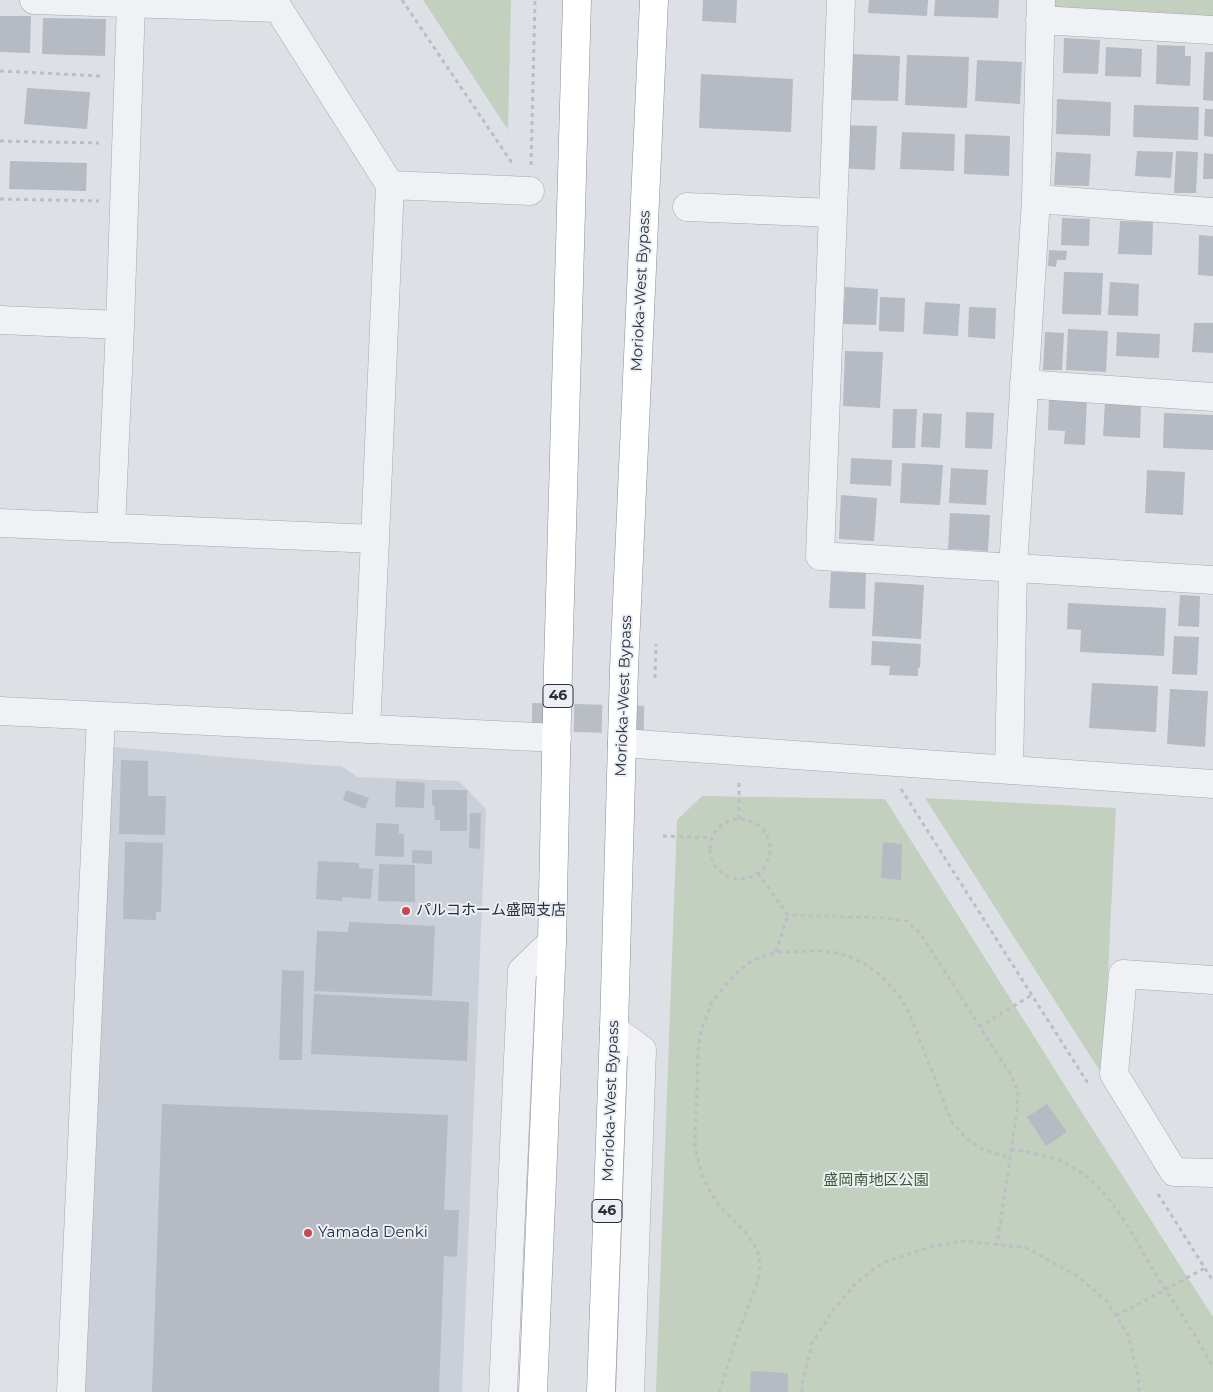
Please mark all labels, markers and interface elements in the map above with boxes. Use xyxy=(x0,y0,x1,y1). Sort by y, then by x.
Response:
street label: Morioka-West Bypass xyxy=(628,210,654,372)
street label: Morioka-West Bypass xyxy=(612,615,636,777)
road number: 46 xyxy=(543,684,573,708)
place label: パルコホーム盛岡支店 xyxy=(416,902,566,920)
marker: パルコホーム盛岡支店 xyxy=(400,905,412,917)
street label: Morioka-West Bypass xyxy=(599,1020,623,1182)
park label: 盛岡南地区公園 xyxy=(824,1172,928,1190)
road number: 46 xyxy=(592,1200,622,1222)
place label: Yamada Denki xyxy=(318,1224,428,1242)
marker: Yamada Denki xyxy=(302,1227,314,1239)

